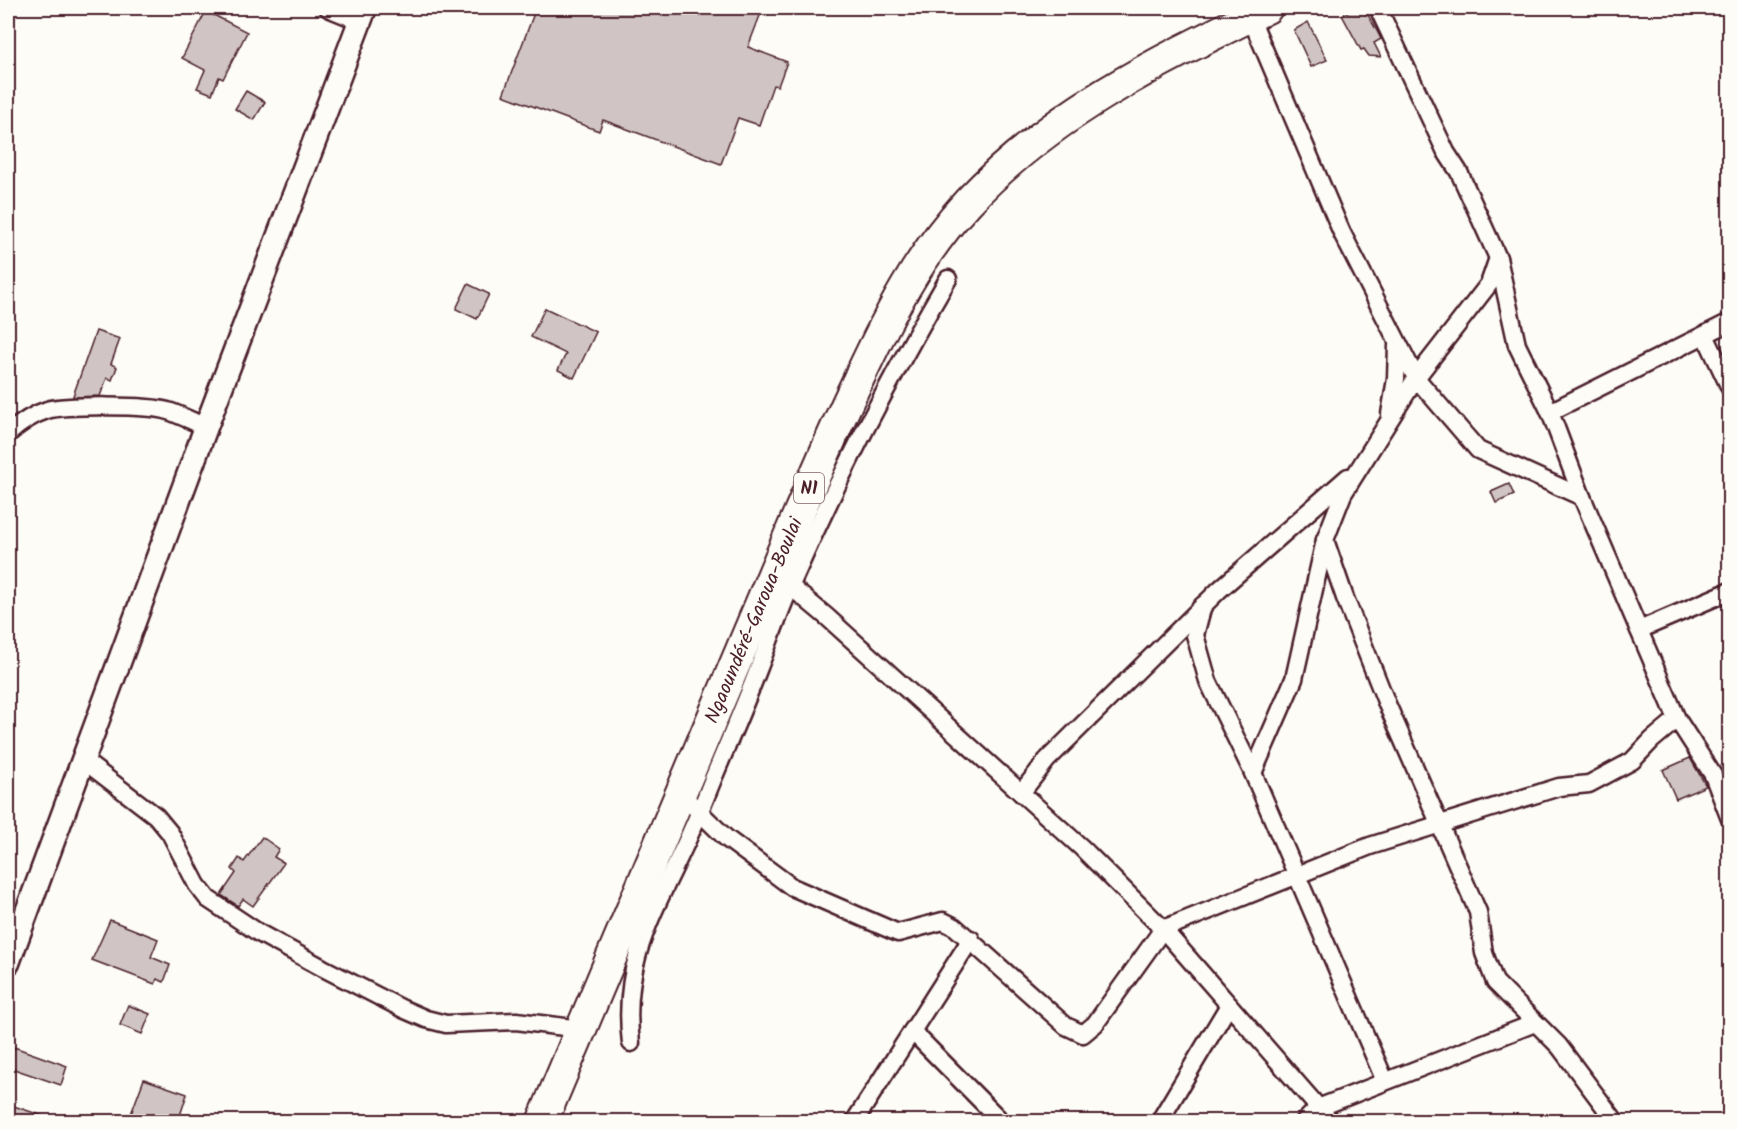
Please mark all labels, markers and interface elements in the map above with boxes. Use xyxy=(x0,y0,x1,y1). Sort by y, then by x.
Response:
road number: N1 xyxy=(794,473,824,503)
street label: Ngaoundéré-Garoua-Boulai xyxy=(697,512,813,729)

